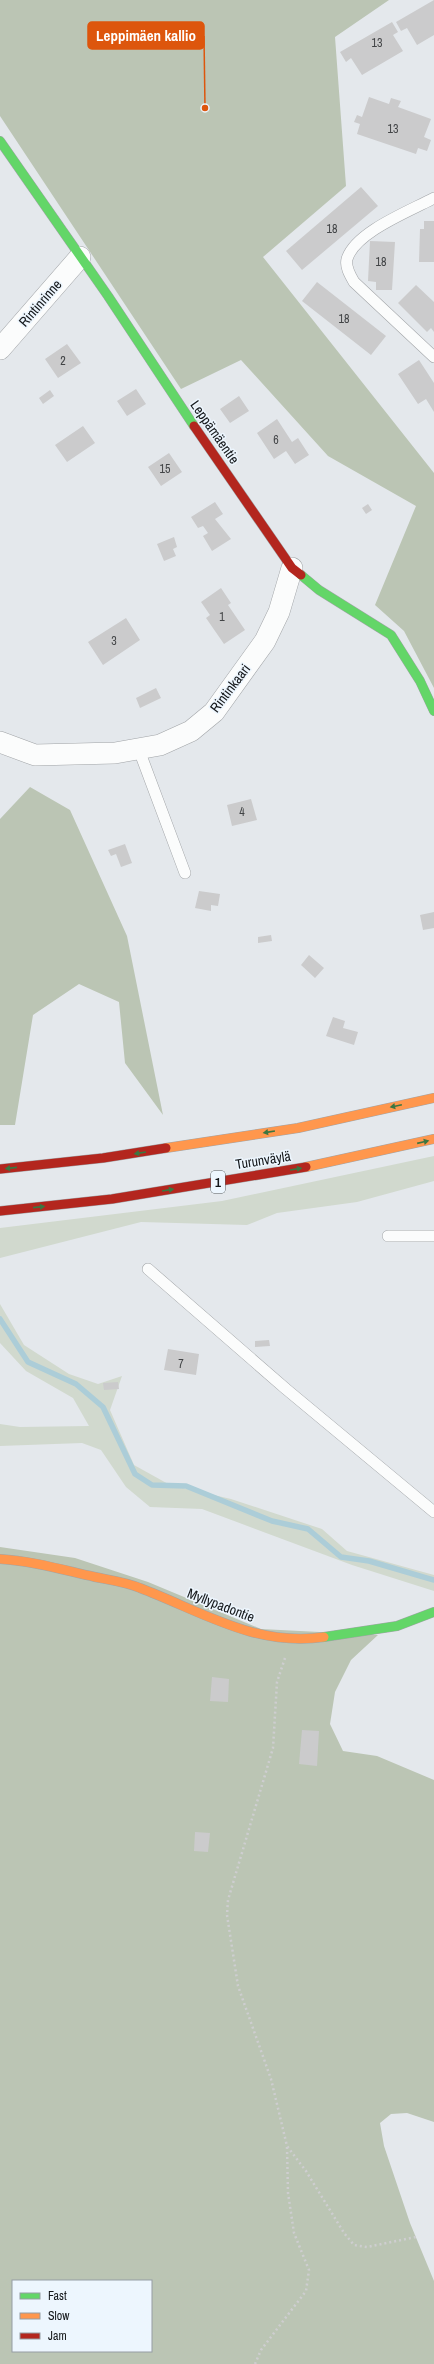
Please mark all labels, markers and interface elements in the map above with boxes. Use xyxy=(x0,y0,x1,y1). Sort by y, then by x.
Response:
callout: Leppimäen kallio xyxy=(88,22,204,49)
text: Leppimäen kallio xyxy=(96,25,196,46)
house number: 13 xyxy=(372,35,382,51)
house number: 13 xyxy=(388,121,398,137)
house number: 18 xyxy=(327,221,337,237)
house number: 18 xyxy=(376,254,386,270)
street label: Rintinrinne xyxy=(15,276,65,330)
house number: 18 xyxy=(339,311,349,327)
house number: 2 xyxy=(60,353,66,369)
street label: Leppämäentie xyxy=(187,397,243,467)
house number: 6 xyxy=(273,432,279,448)
house number: 15 xyxy=(160,461,171,477)
house number: 1 xyxy=(219,609,225,625)
house number: 3 xyxy=(111,633,117,649)
street label: Rintinkaari xyxy=(206,660,254,716)
house number: 4 xyxy=(239,804,245,820)
one-way arrow xyxy=(390,1104,402,1110)
one-way arrow xyxy=(263,1129,275,1135)
one-way arrow xyxy=(417,1138,429,1144)
street label: Turunväylä xyxy=(234,1147,293,1173)
one-way arrow xyxy=(134,1150,146,1156)
one-way arrow xyxy=(5,1164,17,1171)
one-way arrow xyxy=(290,1166,302,1172)
road number: 1 xyxy=(211,1171,225,1193)
one-way arrow xyxy=(162,1187,174,1193)
one-way arrow xyxy=(33,1204,45,1210)
house number: 7 xyxy=(178,1356,184,1372)
street label: Myllypadontie xyxy=(185,1584,257,1626)
legend xyxy=(12,2280,152,2352)
text: Fast xyxy=(48,2288,67,2304)
text: Slow xyxy=(48,2308,70,2324)
text: Jam xyxy=(48,2328,67,2344)

